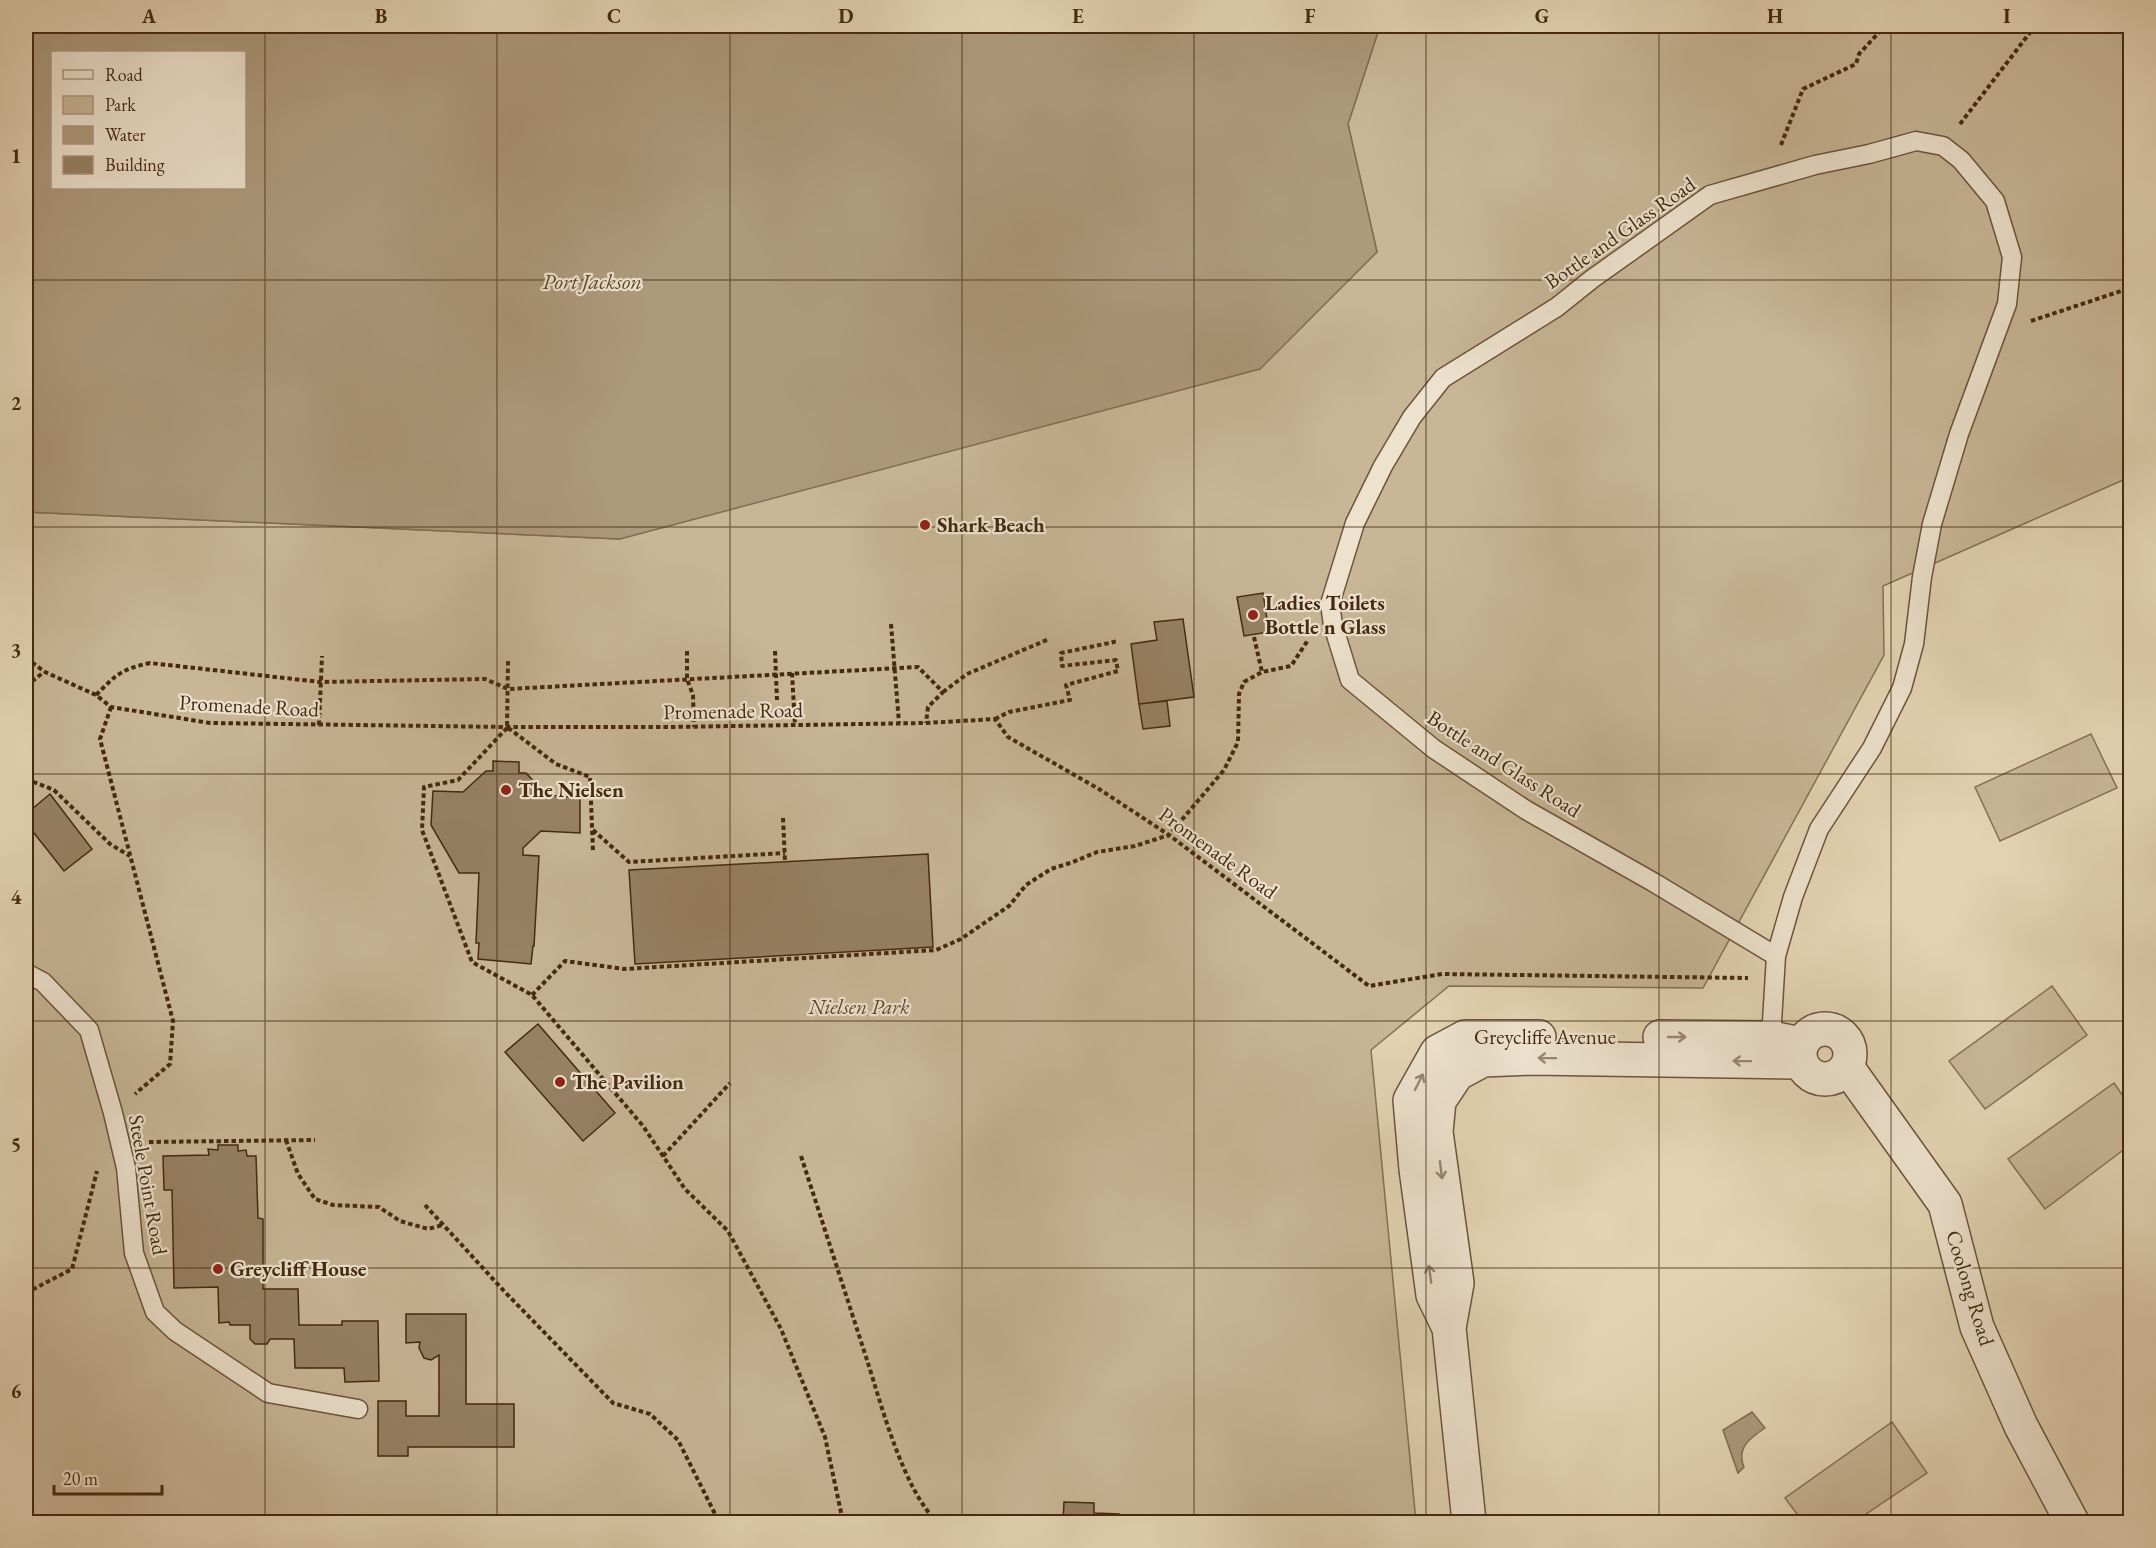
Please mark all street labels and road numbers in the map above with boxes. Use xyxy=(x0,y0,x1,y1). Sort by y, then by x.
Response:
street label: Bottle and Glass Road xyxy=(1539,170,1701,295)
street label: Promenade Road xyxy=(178,688,320,723)
street label: Promenade Road xyxy=(663,696,804,725)
street label: Bottle and Glass Road xyxy=(1422,704,1587,824)
street label: Promenade Road xyxy=(1154,801,1283,905)
street label: Greycliffe Avenue xyxy=(1474,1023,1616,1050)
street label: Steele Point Road xyxy=(123,1113,174,1257)
street label: Coolong Road xyxy=(1940,1227,2001,1349)

